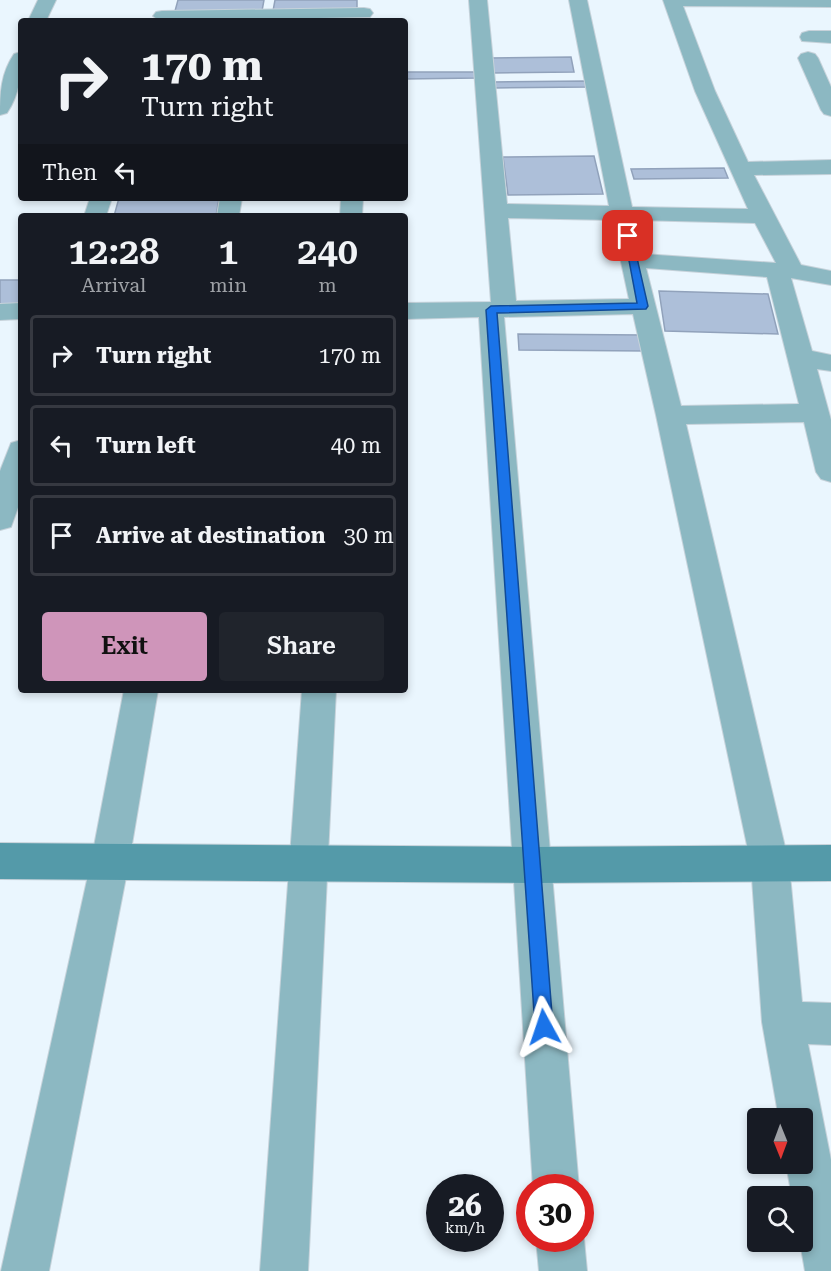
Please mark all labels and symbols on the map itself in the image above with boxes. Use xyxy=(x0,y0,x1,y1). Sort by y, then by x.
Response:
pin xyxy=(602,210,653,261)
position arrow xyxy=(512,995,576,1059)
north arrow xyxy=(747,1108,813,1174)
speed limit sign: 30 xyxy=(516,1174,594,1252)

